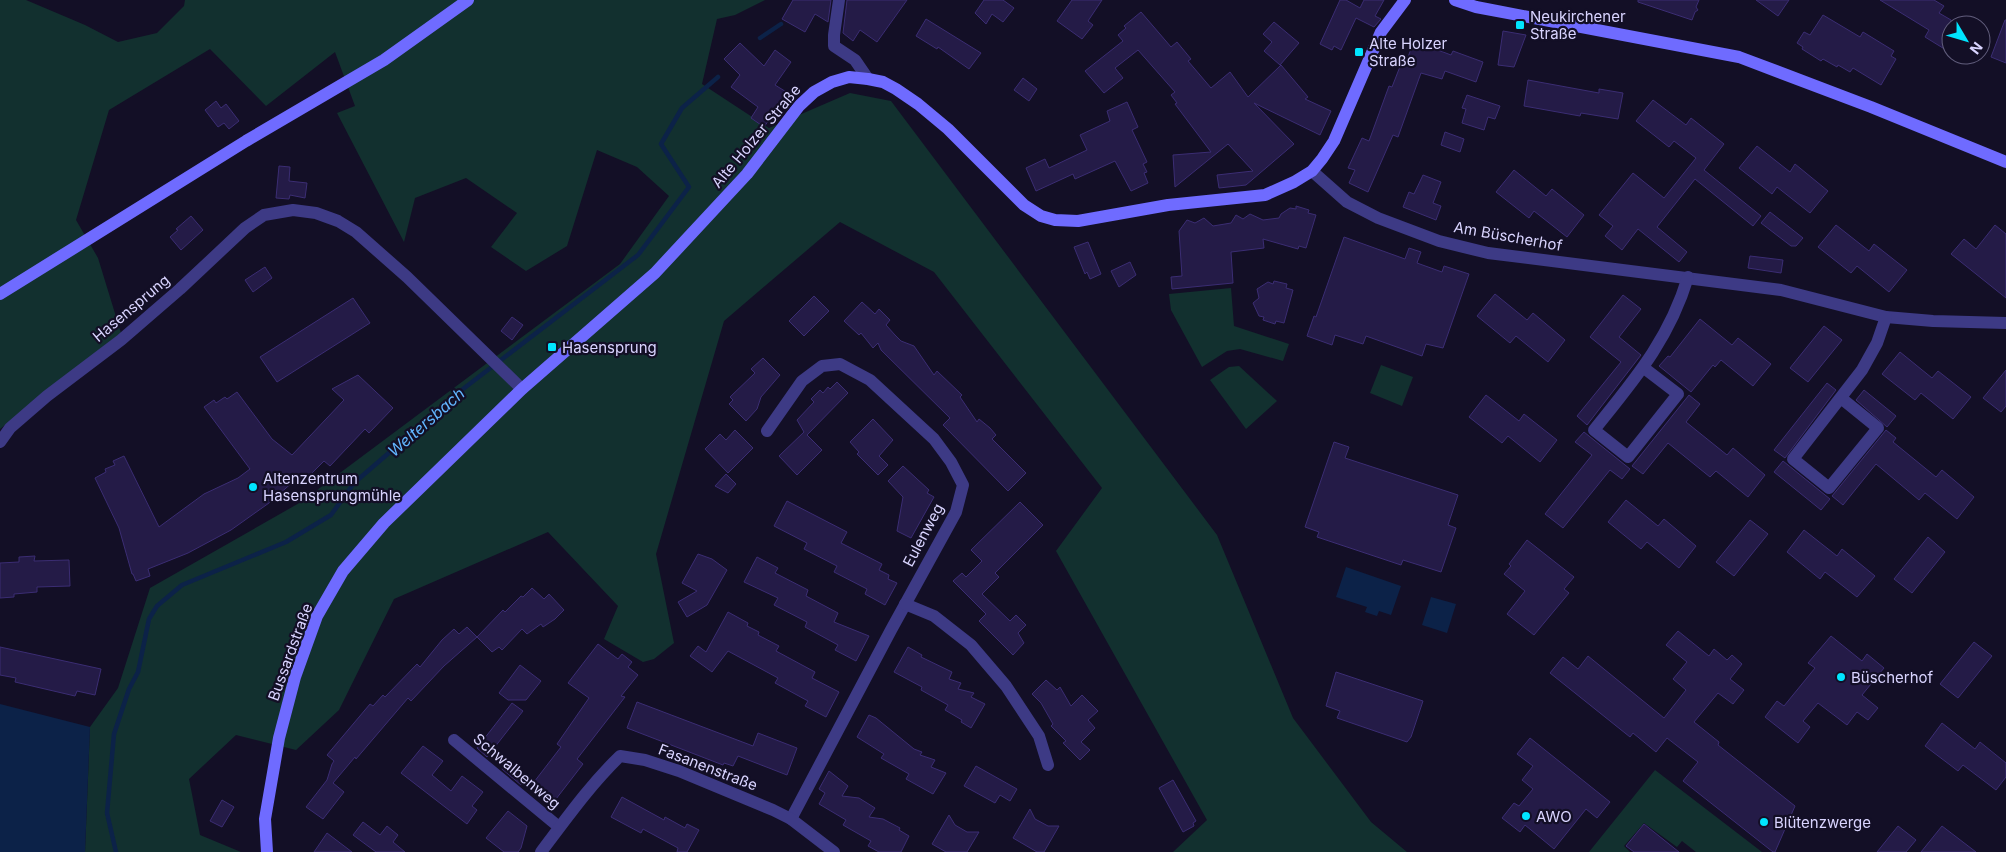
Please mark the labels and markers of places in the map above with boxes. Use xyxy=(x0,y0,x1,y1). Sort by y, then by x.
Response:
place label: Neukirchener Straße xyxy=(1530,7,1626,43)
marker: Neukirchener Straße xyxy=(1514,19,1526,31)
place label: Alte Holzer Straße xyxy=(1369,34,1448,70)
marker: Alte Holzer Straße xyxy=(1353,46,1365,58)
place label: Hasensprung xyxy=(562,338,657,357)
marker: Hasensprung xyxy=(546,341,558,353)
place label: Altenzentrum Hasensprungmühle xyxy=(263,469,401,505)
marker: Altenzentrum Hasensprungmühle xyxy=(247,481,259,493)
place label: Büscherhof xyxy=(1851,668,1934,687)
marker: Büscherhof xyxy=(1835,671,1847,683)
place label: AWO xyxy=(1536,807,1572,826)
marker: AWO xyxy=(1520,810,1532,822)
place label: Blütenzwerge xyxy=(1774,813,1871,832)
marker: Blütenzwerge xyxy=(1758,816,1770,828)

